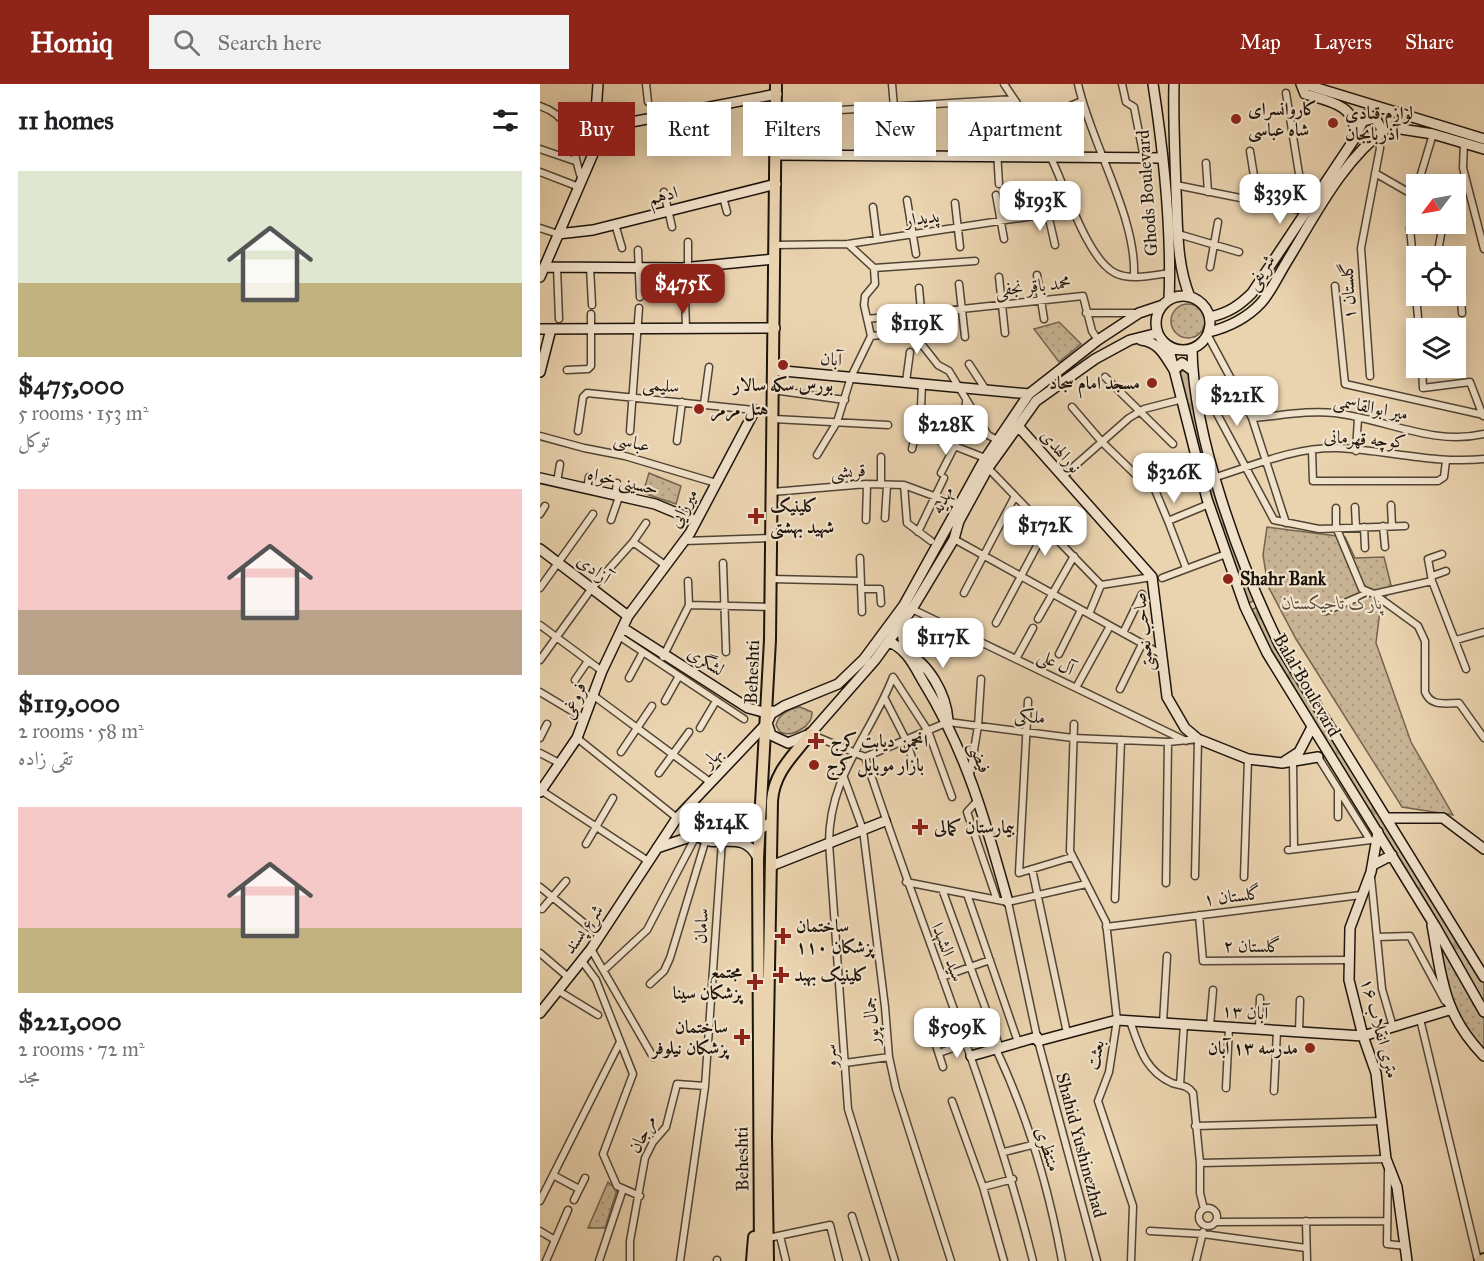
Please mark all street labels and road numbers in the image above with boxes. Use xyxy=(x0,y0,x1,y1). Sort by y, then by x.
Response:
street label: Ghods Boulevard xyxy=(1132,129,1162,257)
street label: ادهم xyxy=(646,181,682,215)
street label: پدیدار xyxy=(901,205,941,234)
street label: شریفی xyxy=(1240,250,1281,295)
street label: گلستان ۱ xyxy=(1336,262,1360,320)
street label: محمد باقر نجفی xyxy=(994,271,1072,303)
street label: آبان xyxy=(819,347,845,371)
street label: سلیمی xyxy=(642,372,680,399)
street label: میر ابوالقاسمی xyxy=(1332,389,1410,426)
street label: نورالهدی xyxy=(1036,424,1086,478)
street label: کوچه قهرمانی xyxy=(1323,425,1407,455)
street label: عباسی xyxy=(611,427,652,459)
street label: قریشی xyxy=(830,459,867,485)
street label: حسینی خواه xyxy=(585,462,661,502)
street label: مهدیه xyxy=(926,482,959,518)
street label: میرزایی xyxy=(663,485,703,532)
street label: آزادی xyxy=(573,549,617,590)
street label: صاحب نعمتی xyxy=(1128,591,1160,673)
street label: Balal Boulevard xyxy=(1269,629,1345,741)
street label: Beheshti xyxy=(740,639,764,705)
street label: لشگری xyxy=(683,641,728,682)
street label: آل علی xyxy=(1033,644,1080,683)
street label: فروغی xyxy=(557,679,592,723)
street label: ملکی xyxy=(1013,703,1047,731)
street label: فیضی xyxy=(962,738,996,777)
street label: بهار xyxy=(695,742,728,774)
street label: گلستان ۱ xyxy=(1202,882,1262,910)
street label: شرع پسند xyxy=(558,900,611,960)
street label: سامان xyxy=(689,907,713,945)
street label: سید الشهدا xyxy=(926,919,969,985)
street label: گلستان ۲ xyxy=(1223,935,1281,957)
street label: ۱۶ متری انقلاب xyxy=(1356,976,1404,1080)
street label: جمال پور xyxy=(858,996,886,1048)
street label: ۱۳ آبان xyxy=(1221,999,1271,1025)
street label: بعثت xyxy=(1081,1038,1109,1072)
street label: سرو xyxy=(818,1044,843,1070)
street label: Shahid Yushinezhad xyxy=(1051,1070,1111,1220)
street label: مرجان xyxy=(623,1111,663,1158)
street label: منتظری xyxy=(1030,1124,1066,1174)
street label: Beheshti xyxy=(730,1126,754,1191)

